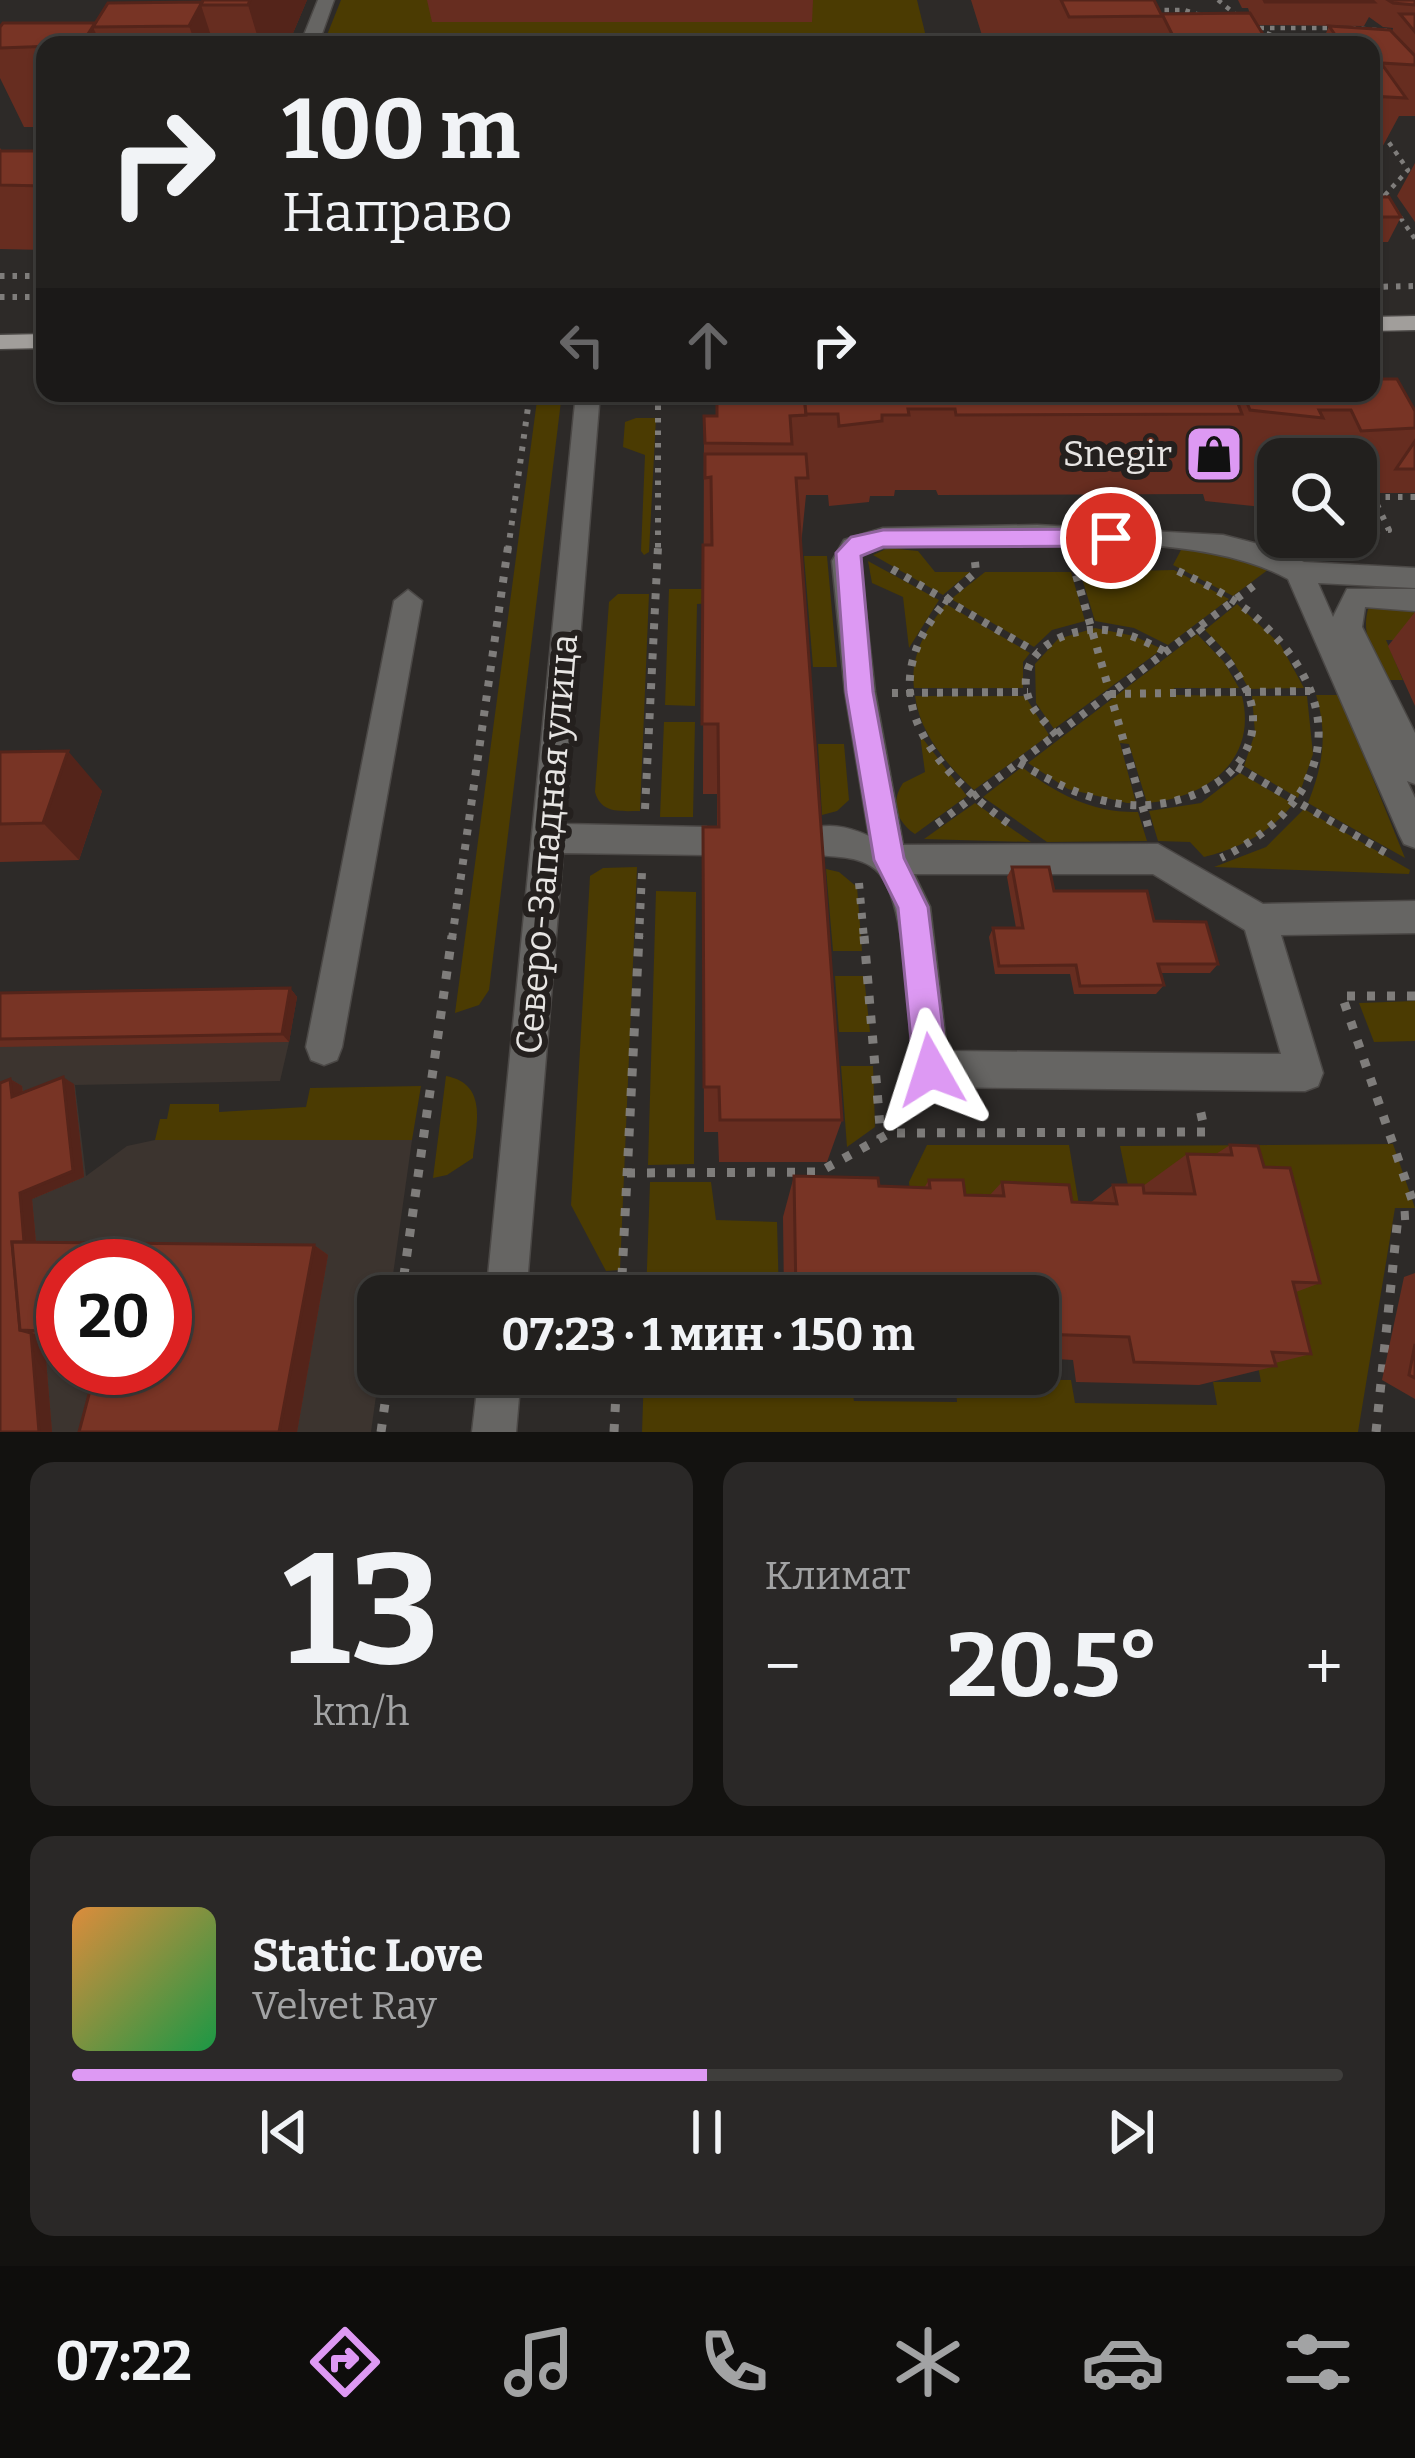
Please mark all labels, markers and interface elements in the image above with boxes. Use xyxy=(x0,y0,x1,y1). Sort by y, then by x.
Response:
text: 100 m xyxy=(282,79,520,180)
icon: right xyxy=(84,84,240,240)
text: Направо xyxy=(282,181,513,245)
icon: left xyxy=(549,312,615,378)
icon: ahead xyxy=(675,312,741,378)
icon: right xyxy=(801,312,867,378)
shop icon: Snegir xyxy=(1183,423,1245,485)
place label: Snegir xyxy=(1063,432,1172,476)
map controls xyxy=(1257,438,1377,558)
button: search xyxy=(1257,438,1377,558)
pin xyxy=(1060,487,1162,589)
icon: arrive xyxy=(1078,505,1144,571)
street label: Северо-Западная улица xyxy=(507,632,587,1056)
position arrow xyxy=(868,1007,994,1133)
speed limit sign: 20 xyxy=(36,1239,192,1395)
text: 07:23 · 1 мин · 150 m xyxy=(501,1308,915,1362)
text: 13 xyxy=(283,1517,440,1704)
text: Климат xyxy=(765,1553,910,1599)
text: 20.5° xyxy=(947,1612,1159,1720)
text: − xyxy=(765,1627,801,1706)
text: + xyxy=(1305,1627,1343,1706)
text: km/h xyxy=(313,1689,410,1735)
text: Static Love xyxy=(252,1929,484,1983)
text: Velvet Ray xyxy=(252,1983,437,2029)
icon: previous xyxy=(251,2099,317,2165)
icon: pause xyxy=(674,2099,740,2165)
icon: next xyxy=(1098,2099,1164,2165)
icon: directions xyxy=(303,2320,387,2404)
icon: music xyxy=(497,2320,581,2404)
icon: phone xyxy=(692,2320,776,2404)
icon: climate xyxy=(886,2320,970,2404)
icon: car xyxy=(1081,2320,1165,2404)
icon: filters xyxy=(1276,2320,1360,2404)
text: 07:22 xyxy=(55,2330,192,2394)

